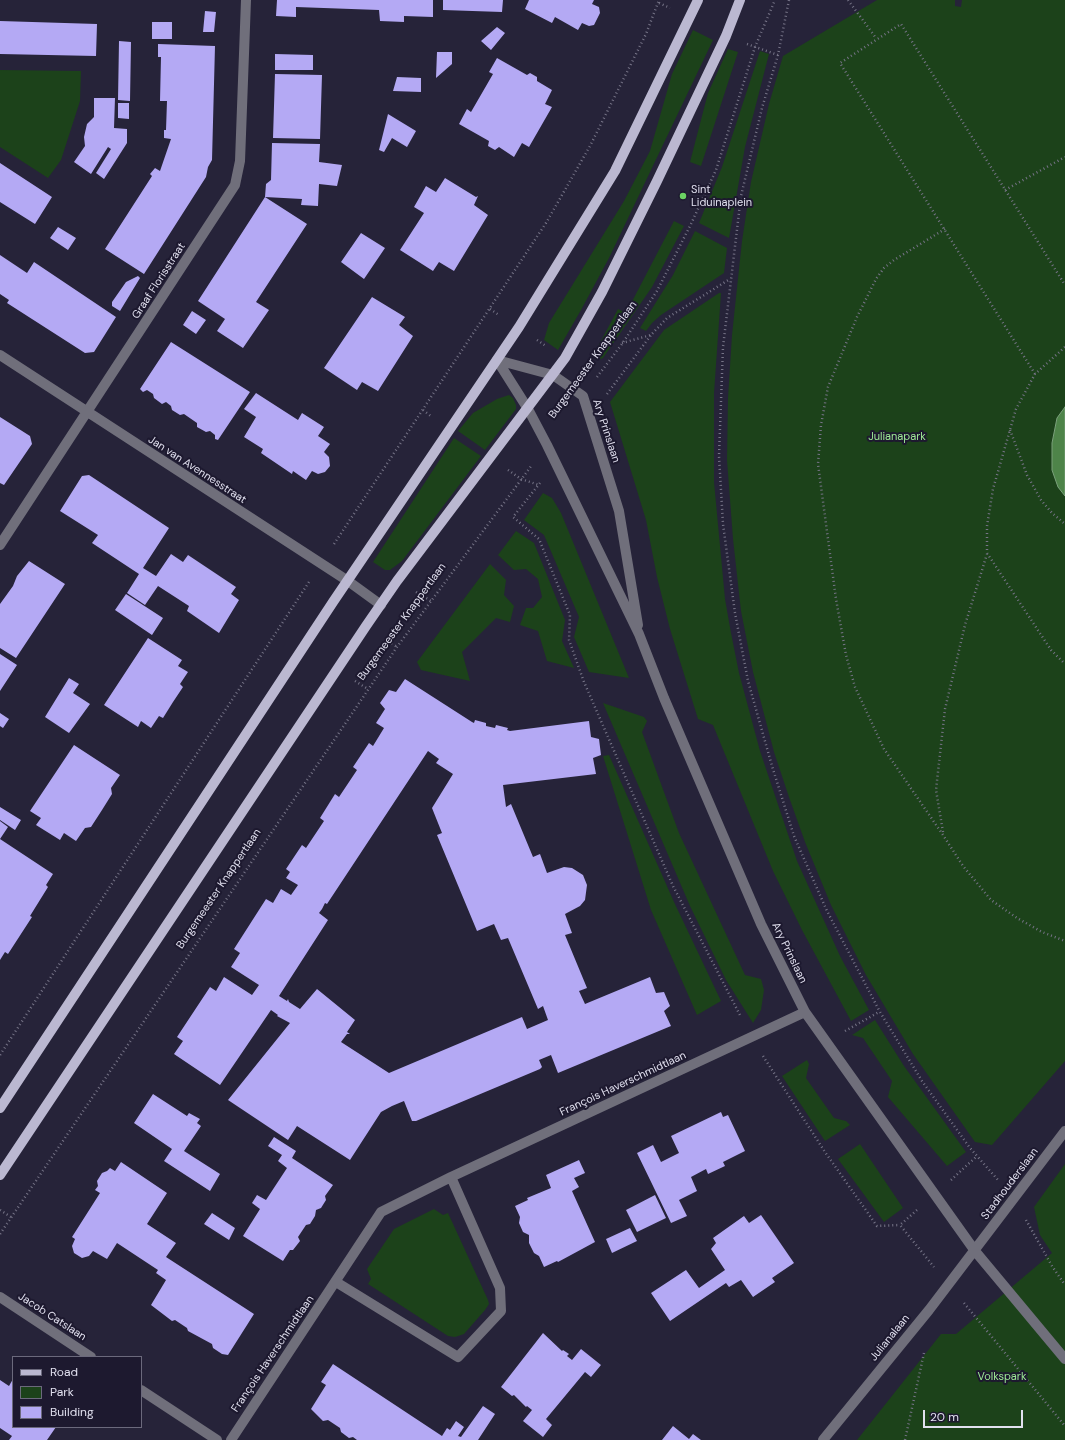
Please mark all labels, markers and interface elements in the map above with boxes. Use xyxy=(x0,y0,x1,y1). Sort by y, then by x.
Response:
place label: Sint Liduinaplein xyxy=(691,183,752,209)
marker: Sint Liduinaplein xyxy=(678,191,688,201)
street label: Graaf Florisstraat xyxy=(130,241,188,321)
street label: Burgemeester Knappertlaan xyxy=(546,299,640,421)
street label: Ary Prinslaan xyxy=(590,398,622,464)
park label: Julianapark xyxy=(868,430,926,444)
street label: Jan van Avennesstraat xyxy=(146,433,248,507)
street label: Burgemeester Knappertlaan xyxy=(355,561,449,683)
street label: Burgemeester Knappertlaan xyxy=(174,826,264,952)
street label: Ary Prinslaan xyxy=(769,920,809,986)
street label: François Haverschmidtlaan xyxy=(558,1049,688,1119)
street label: Stadhouderslaan xyxy=(979,1146,1041,1222)
street label: Jacob Catslaan xyxy=(16,1290,88,1344)
street label: François Haverschmidtlaan xyxy=(229,1293,317,1415)
street label: Julianalaan xyxy=(867,1312,913,1364)
legend xyxy=(12,1356,142,1428)
text: Road xyxy=(50,1364,78,1380)
park label: Volkspark xyxy=(978,1370,1026,1384)
text: Park xyxy=(50,1384,74,1400)
scale bar xyxy=(925,1402,1025,1428)
text: Building xyxy=(50,1404,94,1420)
text: 20 m xyxy=(930,1409,959,1425)

